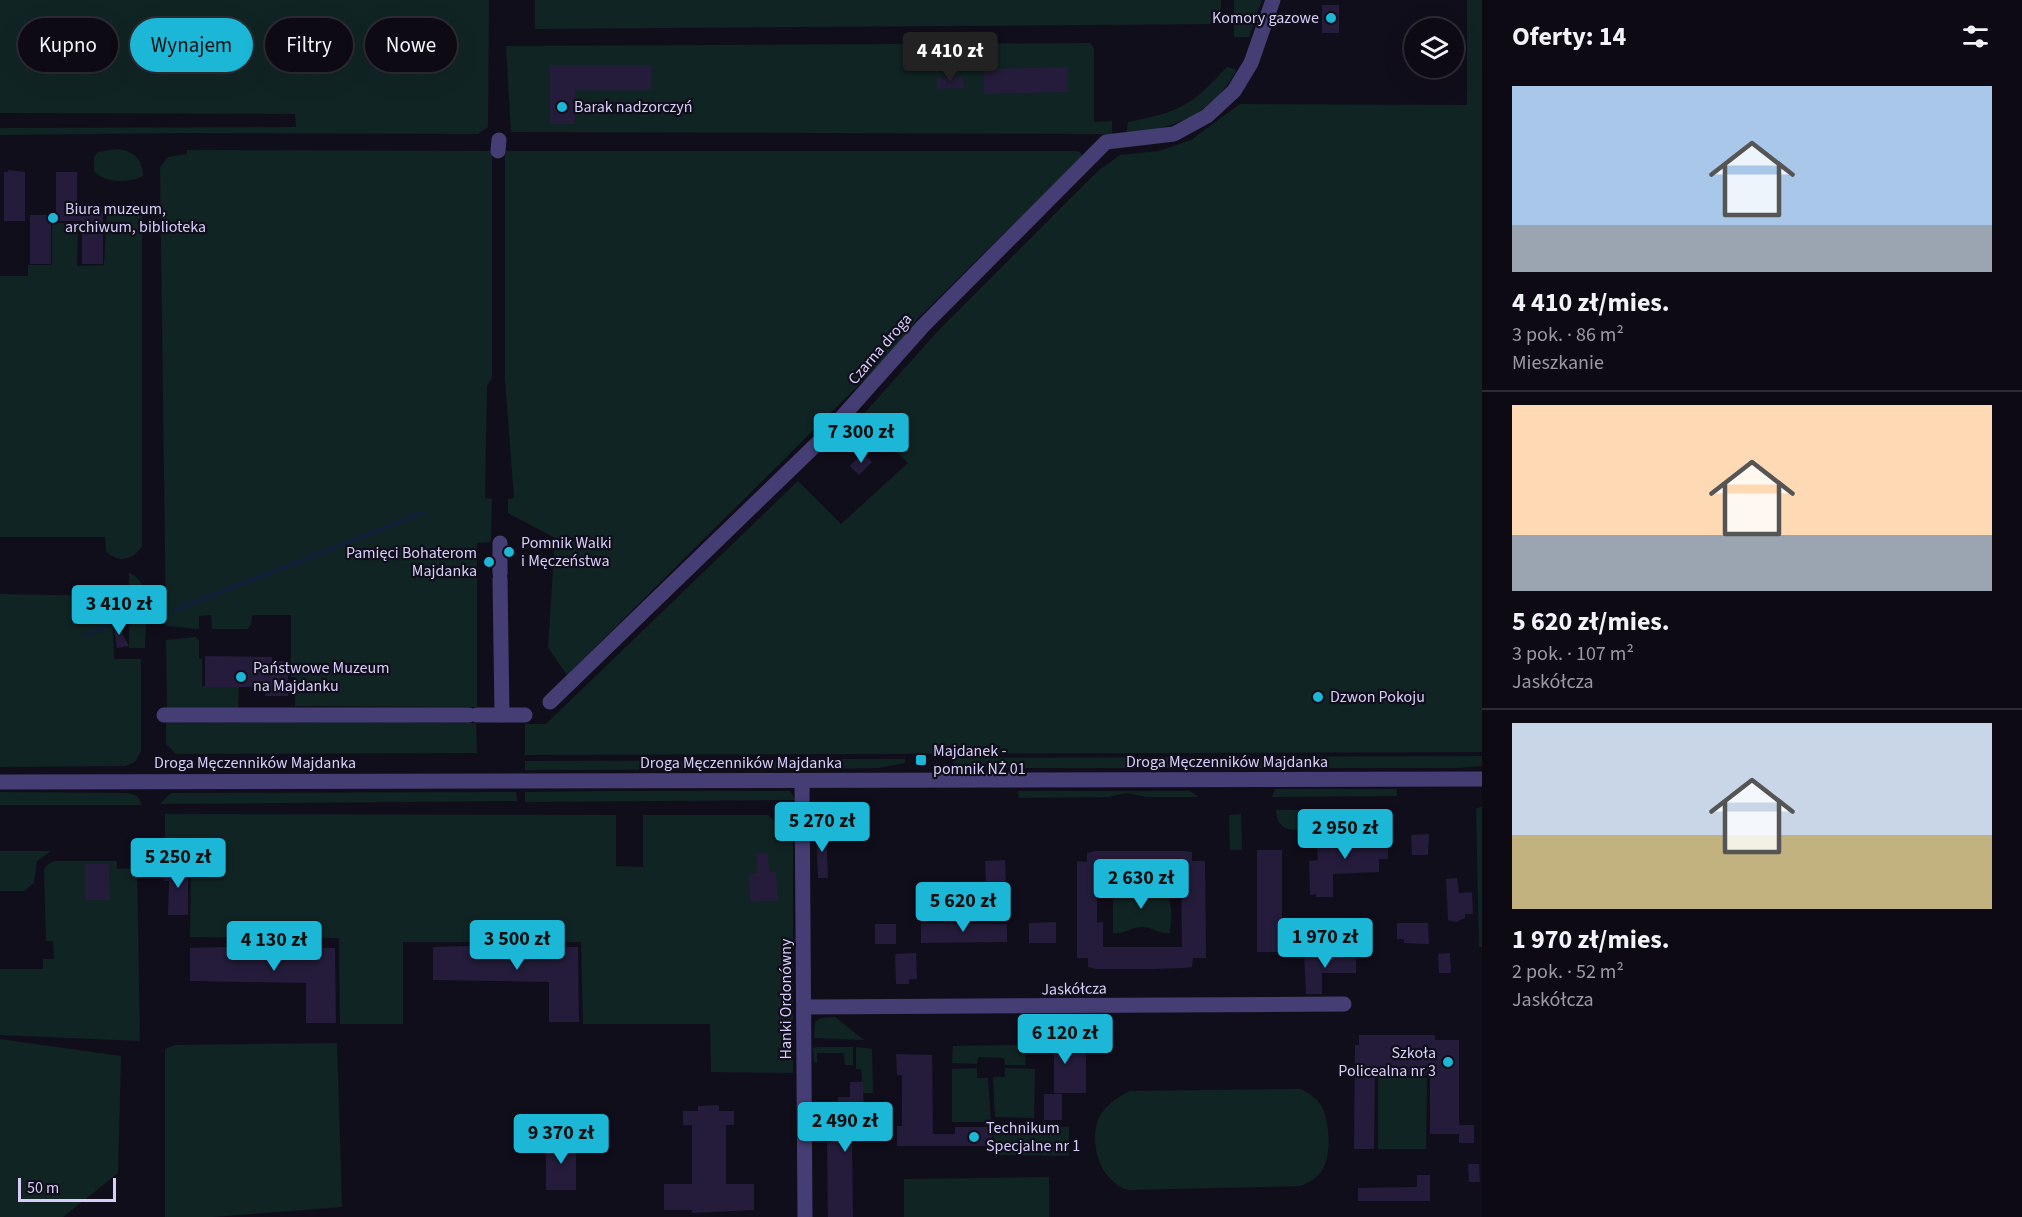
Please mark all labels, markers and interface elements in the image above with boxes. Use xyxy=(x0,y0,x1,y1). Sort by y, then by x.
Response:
place label: Komory gazowe xyxy=(1212,7,1319,29)
marker: Komory gazowe xyxy=(1324,11,1338,25)
chip: Kupno xyxy=(18,18,118,72)
chip: Wynajem xyxy=(130,18,253,72)
chip: Filtry xyxy=(265,18,353,72)
chip: Nowe xyxy=(365,18,457,72)
map controls xyxy=(1404,18,1464,78)
button: layers xyxy=(1404,18,1464,78)
text: Oferty: 14 xyxy=(1512,18,1626,55)
icon: filters xyxy=(1959,20,1992,53)
pin: 4 410 zł xyxy=(888,32,1012,83)
text: 4 410 zł xyxy=(917,37,983,65)
place label: Barak nadzorczyń xyxy=(574,96,693,118)
marker: Barak nadzorczyń xyxy=(555,100,569,114)
icon: home xyxy=(1698,125,1806,233)
place label: Biura muzeum, archiwum, biblioteka xyxy=(65,198,206,238)
marker: Biura muzeum, archiwum, biblioteka xyxy=(46,211,60,225)
text: 4 410 zł/mies. xyxy=(1512,284,1670,321)
street label: Czarna droga xyxy=(843,309,917,389)
text: 3 pok. · 86 m² xyxy=(1512,321,1624,349)
text: Mieszkanie xyxy=(1512,349,1604,377)
pin: 7 300 zł xyxy=(799,413,923,464)
text: 7 300 zł xyxy=(828,418,894,446)
icon: home xyxy=(1698,444,1806,552)
place label: Pomnik Walki i Męczeństwa xyxy=(521,532,612,572)
place label: Pamięci Bohaterom Majdanka xyxy=(346,542,477,582)
marker: Pomnik Walki i Męczeństwa xyxy=(502,545,516,559)
marker: Pamięci Bohaterom Majdanka xyxy=(482,555,496,569)
pin: 3 410 zł xyxy=(57,585,181,636)
text: 3 410 zł xyxy=(86,590,152,618)
text: 5 620 zł/mies. xyxy=(1512,603,1670,640)
text: 3 pok. · 107 m² xyxy=(1512,640,1634,668)
place label: Państwowe Muzeum na Majdanku xyxy=(253,657,390,697)
text: Jaskółcza xyxy=(1512,668,1594,696)
marker: Państwowe Muzeum na Majdanku xyxy=(234,670,248,684)
place label: Dzwon Pokoju xyxy=(1330,686,1425,708)
marker: Dzwon Pokoju xyxy=(1311,690,1325,704)
place label: Majdanek - pomnik NŻ 01 xyxy=(933,740,1026,780)
street label: Droga Męczenników Majdanka xyxy=(1126,751,1328,773)
street label: Droga Męczenników Majdanka xyxy=(154,752,356,774)
street label: Droga Męczenników Majdanka xyxy=(640,752,842,774)
marker: Majdanek - pomnik NŻ 01 xyxy=(914,753,928,767)
icon: home xyxy=(1698,762,1806,870)
pin: 5 270 zł xyxy=(760,802,884,853)
text: 5 270 zł xyxy=(789,807,855,835)
pin: 2 950 zł xyxy=(1283,809,1407,860)
text: 2 950 zł xyxy=(1312,814,1378,842)
pin: 5 250 zł xyxy=(116,838,240,889)
text: 5 250 zł xyxy=(145,843,211,871)
pin: 2 630 zł xyxy=(1079,859,1203,910)
text: 2 630 zł xyxy=(1108,864,1174,892)
pin: 5 620 zł xyxy=(901,882,1025,933)
text: 5 620 zł xyxy=(930,887,996,915)
pin: 1 970 zł xyxy=(1263,918,1387,969)
pin: 3 500 zł xyxy=(455,920,579,971)
pin: 4 130 zł xyxy=(212,921,336,972)
text: 1 970 zł/mies. xyxy=(1512,921,1670,958)
text: 1 970 zł xyxy=(1292,923,1358,951)
text: 3 500 zł xyxy=(484,925,550,953)
text: 4 130 zł xyxy=(241,926,307,954)
street label: Hanki Ordonówny xyxy=(775,938,797,1059)
text: 2 pok. · 52 m² xyxy=(1512,958,1624,986)
street label: Jaskółcza xyxy=(1041,977,1107,1001)
text: Jaskółcza xyxy=(1512,986,1594,1014)
pin: 6 120 zł xyxy=(1003,1014,1127,1065)
text: 6 120 zł xyxy=(1032,1019,1098,1047)
place label: Szkoła Policealna nr 3 xyxy=(1338,1042,1436,1082)
marker: Szkoła Policealna nr 3 xyxy=(1441,1055,1455,1069)
pin: 2 490 zł xyxy=(783,1102,907,1153)
text: 2 490 zł xyxy=(812,1107,878,1135)
pin: 9 370 zł xyxy=(499,1114,623,1165)
place label: Technikum Specjalne nr 1 xyxy=(986,1117,1080,1157)
text: 9 370 zł xyxy=(528,1119,594,1147)
marker: Technikum Specjalne nr 1 xyxy=(967,1130,981,1144)
scale bar xyxy=(18,1175,116,1202)
text: 50 m xyxy=(27,1177,59,1199)

